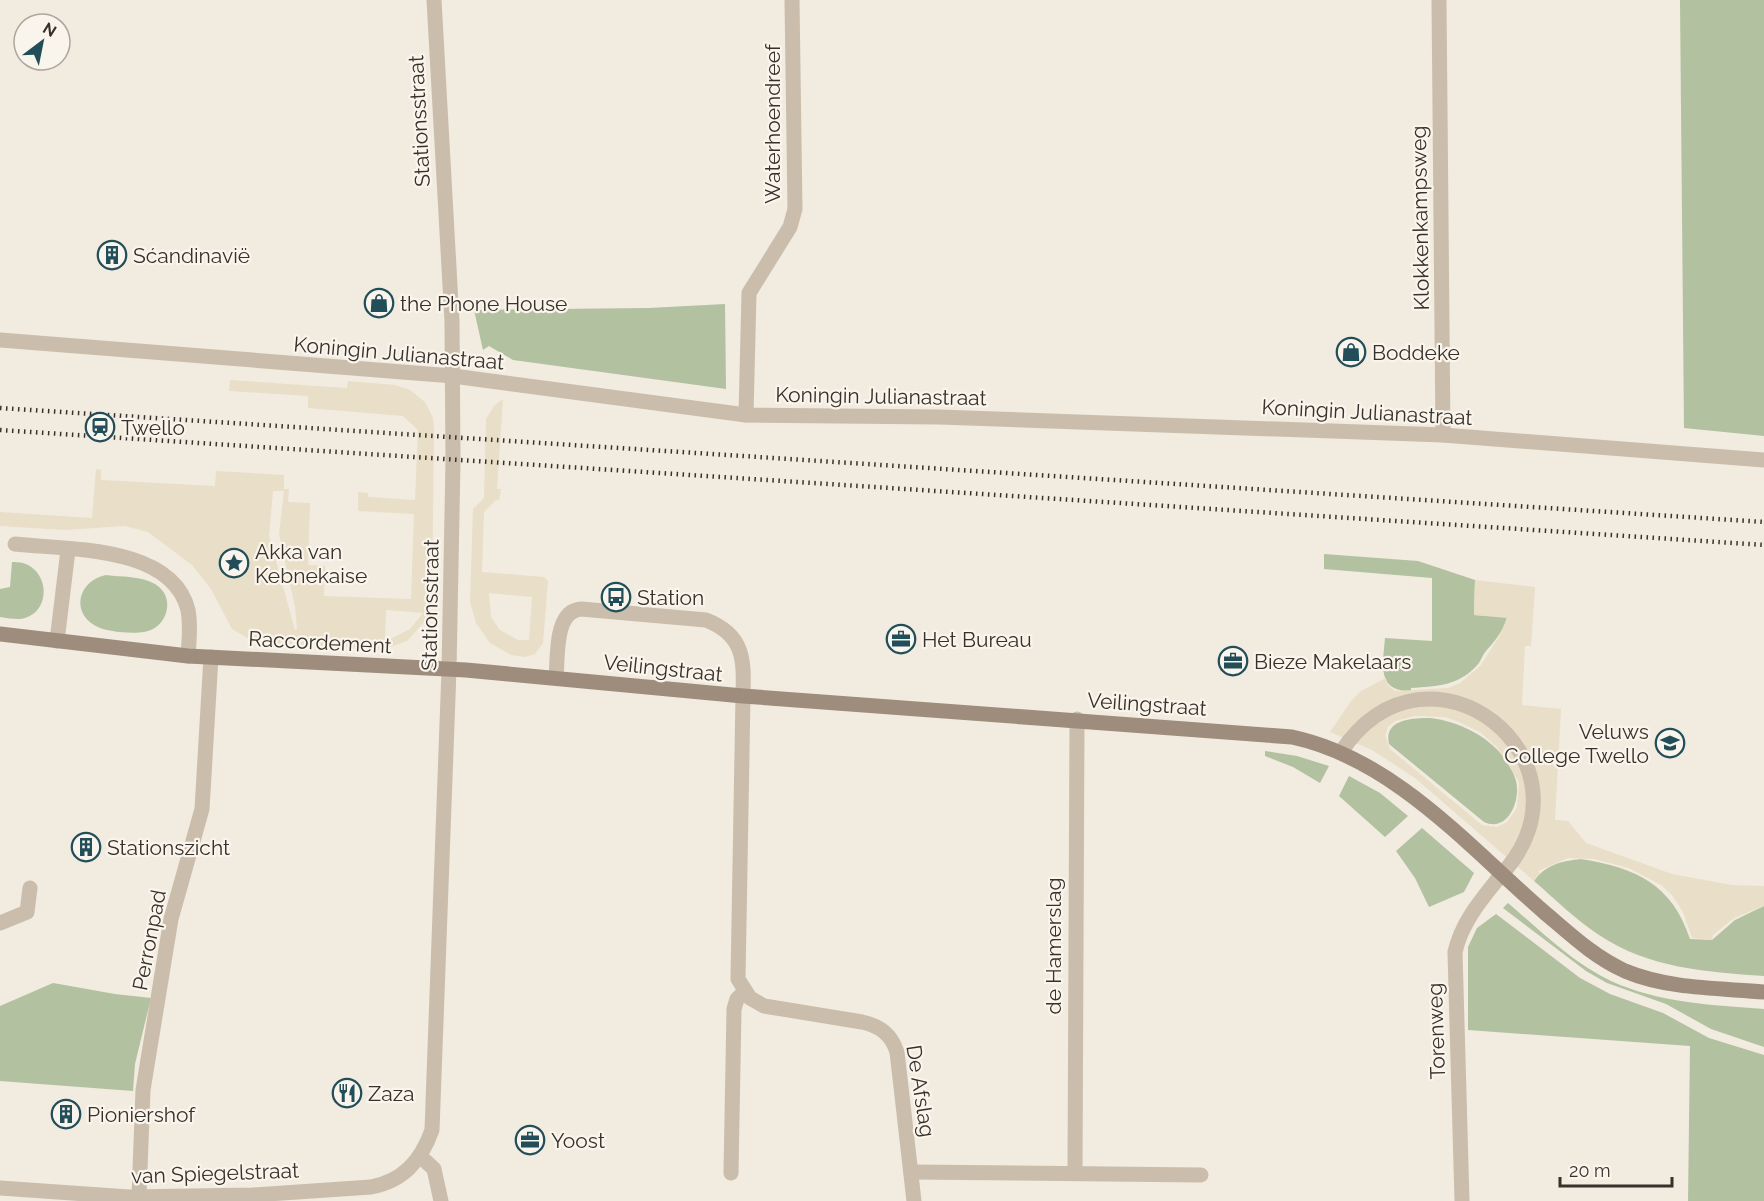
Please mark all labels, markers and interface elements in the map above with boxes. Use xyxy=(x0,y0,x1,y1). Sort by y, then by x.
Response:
north arrow xyxy=(12,12,72,72)
text: N xyxy=(39,18,60,41)
street label: Waterhoendreef xyxy=(760,43,785,204)
street label: Stationsstraat xyxy=(403,55,435,187)
street label: Klokkenkampsweg xyxy=(1406,125,1434,311)
building icon: Sćandinavië xyxy=(96,239,128,271)
place label: Sćandinavië xyxy=(133,243,250,268)
shop icon: the Phone House xyxy=(363,287,395,319)
place label: the Phone House xyxy=(400,291,567,316)
street label: Koningin Julianastraat xyxy=(293,331,505,375)
shop icon: Boddeke xyxy=(1335,336,1367,368)
place label: Boddeke xyxy=(1372,340,1460,365)
street label: Koningin Julianastraat xyxy=(775,382,987,410)
street label: Koningin Julianastraat xyxy=(1261,394,1473,430)
station icon: Twello xyxy=(84,411,116,443)
place label: Twello xyxy=(121,415,185,440)
place label: Akka van Kebnekaise xyxy=(255,539,367,588)
street label: Stationsstraat xyxy=(416,539,444,671)
place icon: Akka van Kebnekaise xyxy=(218,547,250,579)
bus stop icon: Station xyxy=(600,581,632,613)
place label: Station xyxy=(637,585,704,610)
office icon: Het Bureau xyxy=(885,623,917,655)
street label: Raccordement xyxy=(248,626,392,658)
place label: Het Bureau xyxy=(922,627,1032,652)
office icon: Bieze Makelaars xyxy=(1217,645,1249,677)
street label: Veilingstraat xyxy=(602,649,724,687)
place label: Bieze Makelaars xyxy=(1254,649,1411,674)
street label: Veilingstraat xyxy=(1086,687,1208,721)
place label: Veluws College Twello xyxy=(1504,719,1649,768)
school or university icon: Veluws College Twello xyxy=(1654,727,1686,759)
building icon: Stationszicht xyxy=(70,831,102,863)
place label: Stationszicht xyxy=(107,835,230,860)
street label: de Hamerslag xyxy=(1041,878,1066,1014)
street label: Perronpad xyxy=(127,888,171,992)
street label: Torenweg xyxy=(1422,982,1450,1080)
street label: De Afslag xyxy=(901,1043,941,1139)
restaurant icon: Zaza xyxy=(331,1077,363,1109)
place label: Zaza xyxy=(368,1081,414,1106)
building icon: Pioniershof xyxy=(50,1098,82,1130)
place label: Pioniershof xyxy=(87,1102,196,1127)
office icon: Yoost xyxy=(514,1124,546,1156)
place label: Yoost xyxy=(551,1128,605,1153)
scale bar xyxy=(1560,1150,1672,1188)
street label: van Spiegelstraat xyxy=(131,1158,299,1188)
text: 20 m xyxy=(1569,1160,1611,1181)

